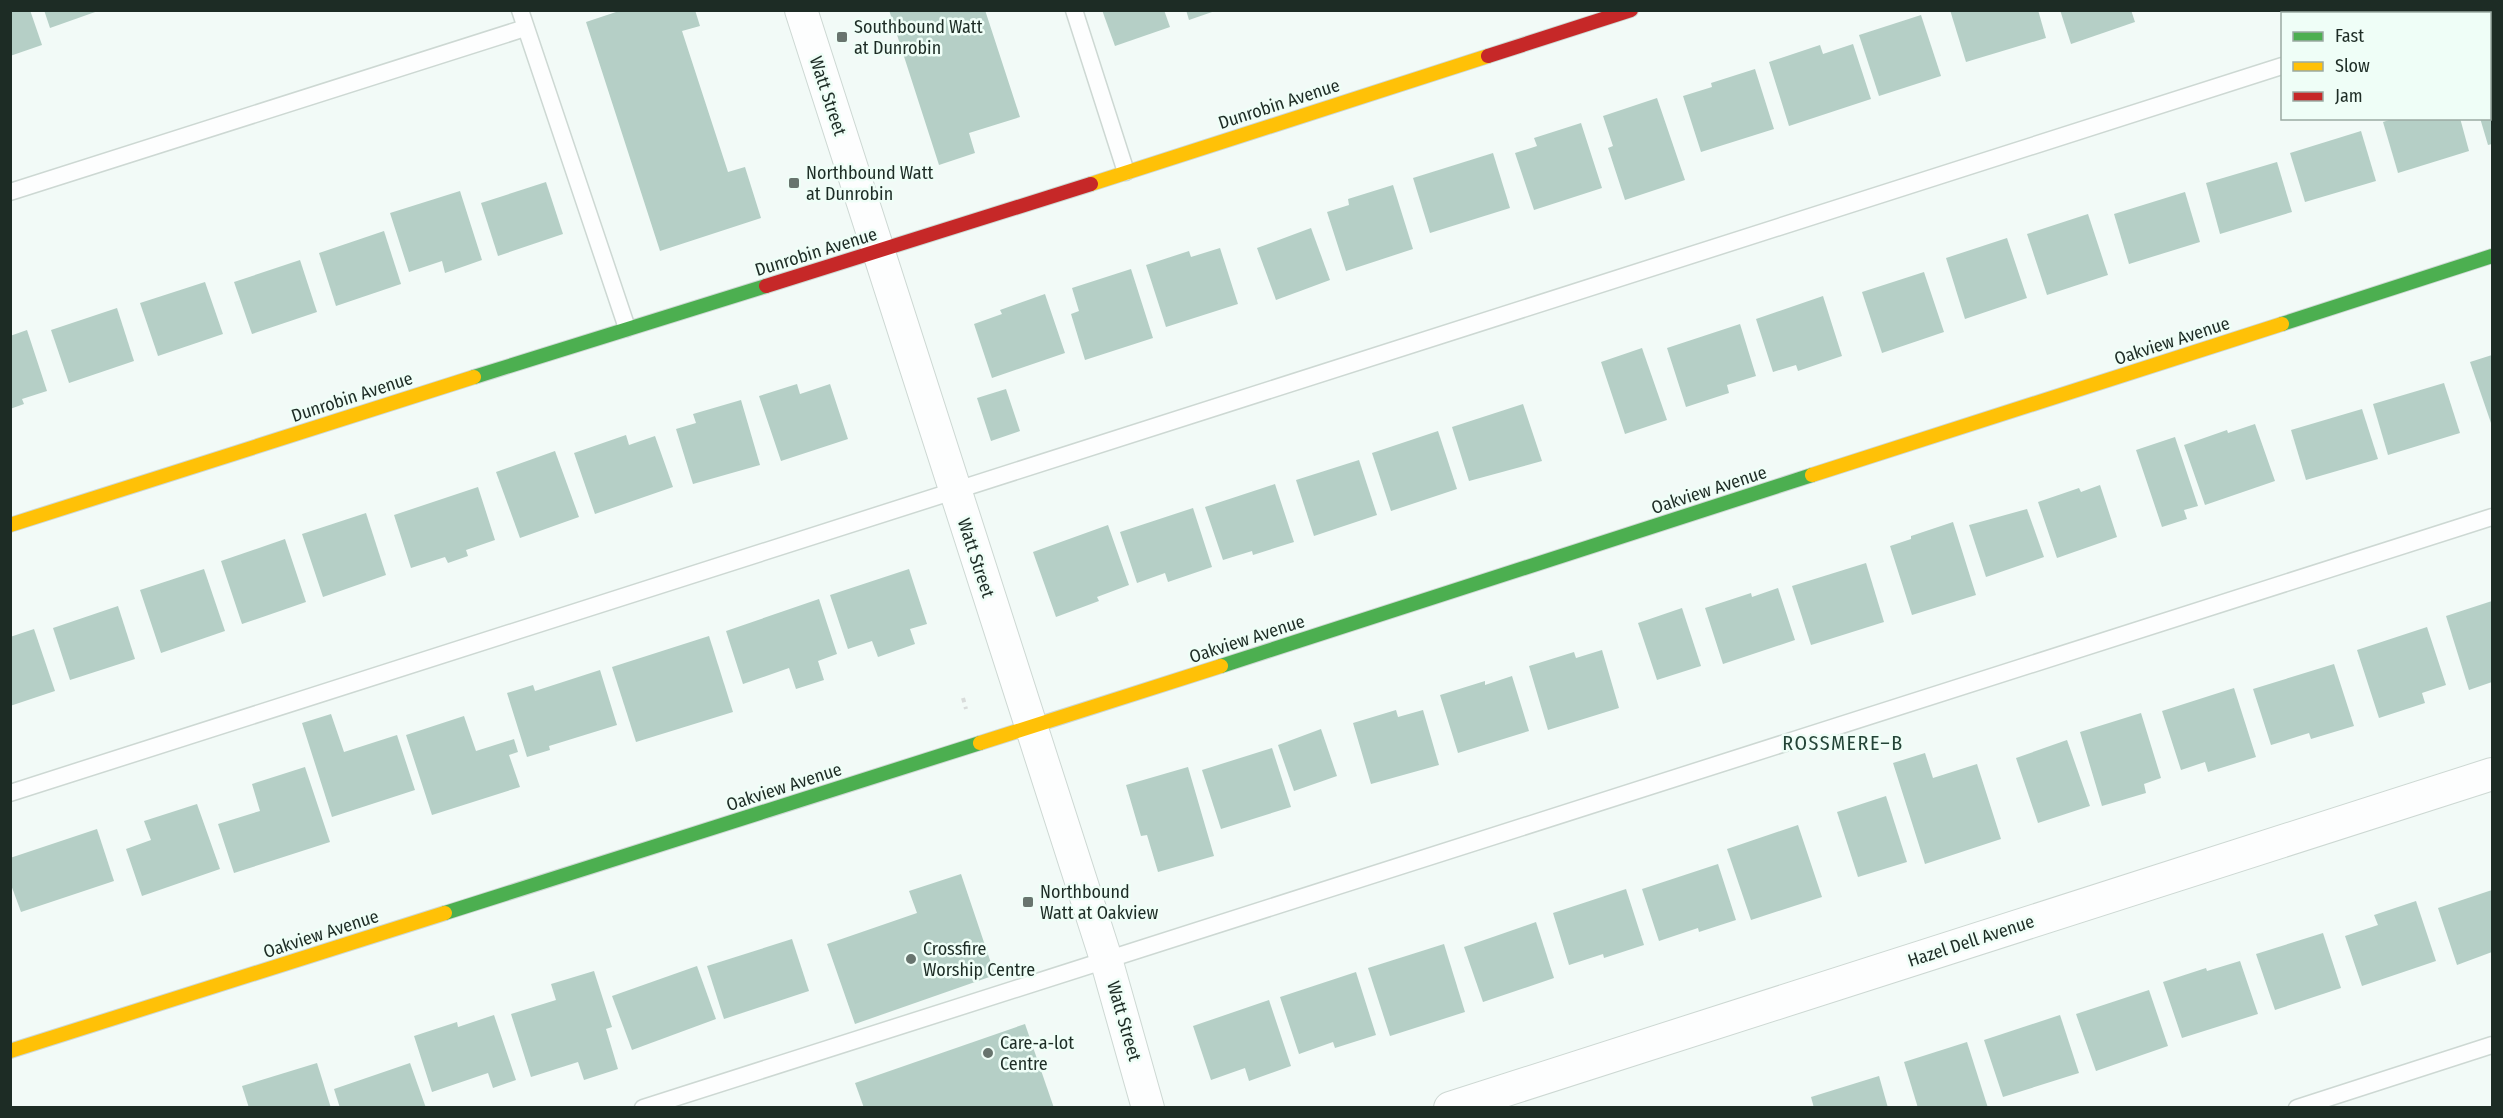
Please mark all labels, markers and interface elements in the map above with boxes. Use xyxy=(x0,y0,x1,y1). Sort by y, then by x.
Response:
legend xyxy=(2281,12,2491,120)
place label: Southbound Watt at Dunrobin xyxy=(854,16,983,59)
text: Fast xyxy=(2335,25,2364,47)
marker: Southbound Watt at Dunrobin xyxy=(835,30,849,44)
street label: Watt Street xyxy=(805,54,851,139)
text: Slow xyxy=(2335,55,2370,77)
street label: Dunrobin Avenue xyxy=(1215,74,1343,134)
text: Jam xyxy=(2335,85,2363,107)
place label: Northbound Watt at Dunrobin xyxy=(806,162,934,205)
marker: Northbound Watt at Dunrobin xyxy=(787,176,801,190)
street label: Dunrobin Avenue xyxy=(752,223,880,281)
street label: Oakview Avenue xyxy=(2112,312,2233,370)
street label: Dunrobin Avenue xyxy=(288,367,416,427)
street label: Oakview Avenue xyxy=(1649,461,1770,519)
street label: Watt Street xyxy=(953,516,999,601)
street label: Oakview Avenue xyxy=(1187,610,1308,668)
district label: ROSSMERE–B xyxy=(1782,731,1904,755)
street label: Oakview Avenue xyxy=(724,758,845,816)
place label: Northbound Watt at Oakview xyxy=(1040,881,1158,924)
marker: Northbound Watt at Oakview xyxy=(1021,895,1035,909)
street label: Oakview Avenue xyxy=(261,905,382,963)
street label: Hazel Dell Avenue xyxy=(1905,910,2037,972)
place label: Crossfire Worship Centre xyxy=(923,938,1035,981)
marker: Crossfire Worship Centre xyxy=(904,952,918,966)
street label: Watt Street xyxy=(1102,979,1146,1064)
place label: Care-a-lot Centre xyxy=(1000,1032,1074,1075)
marker: Care-a-lot Centre xyxy=(981,1046,995,1060)

